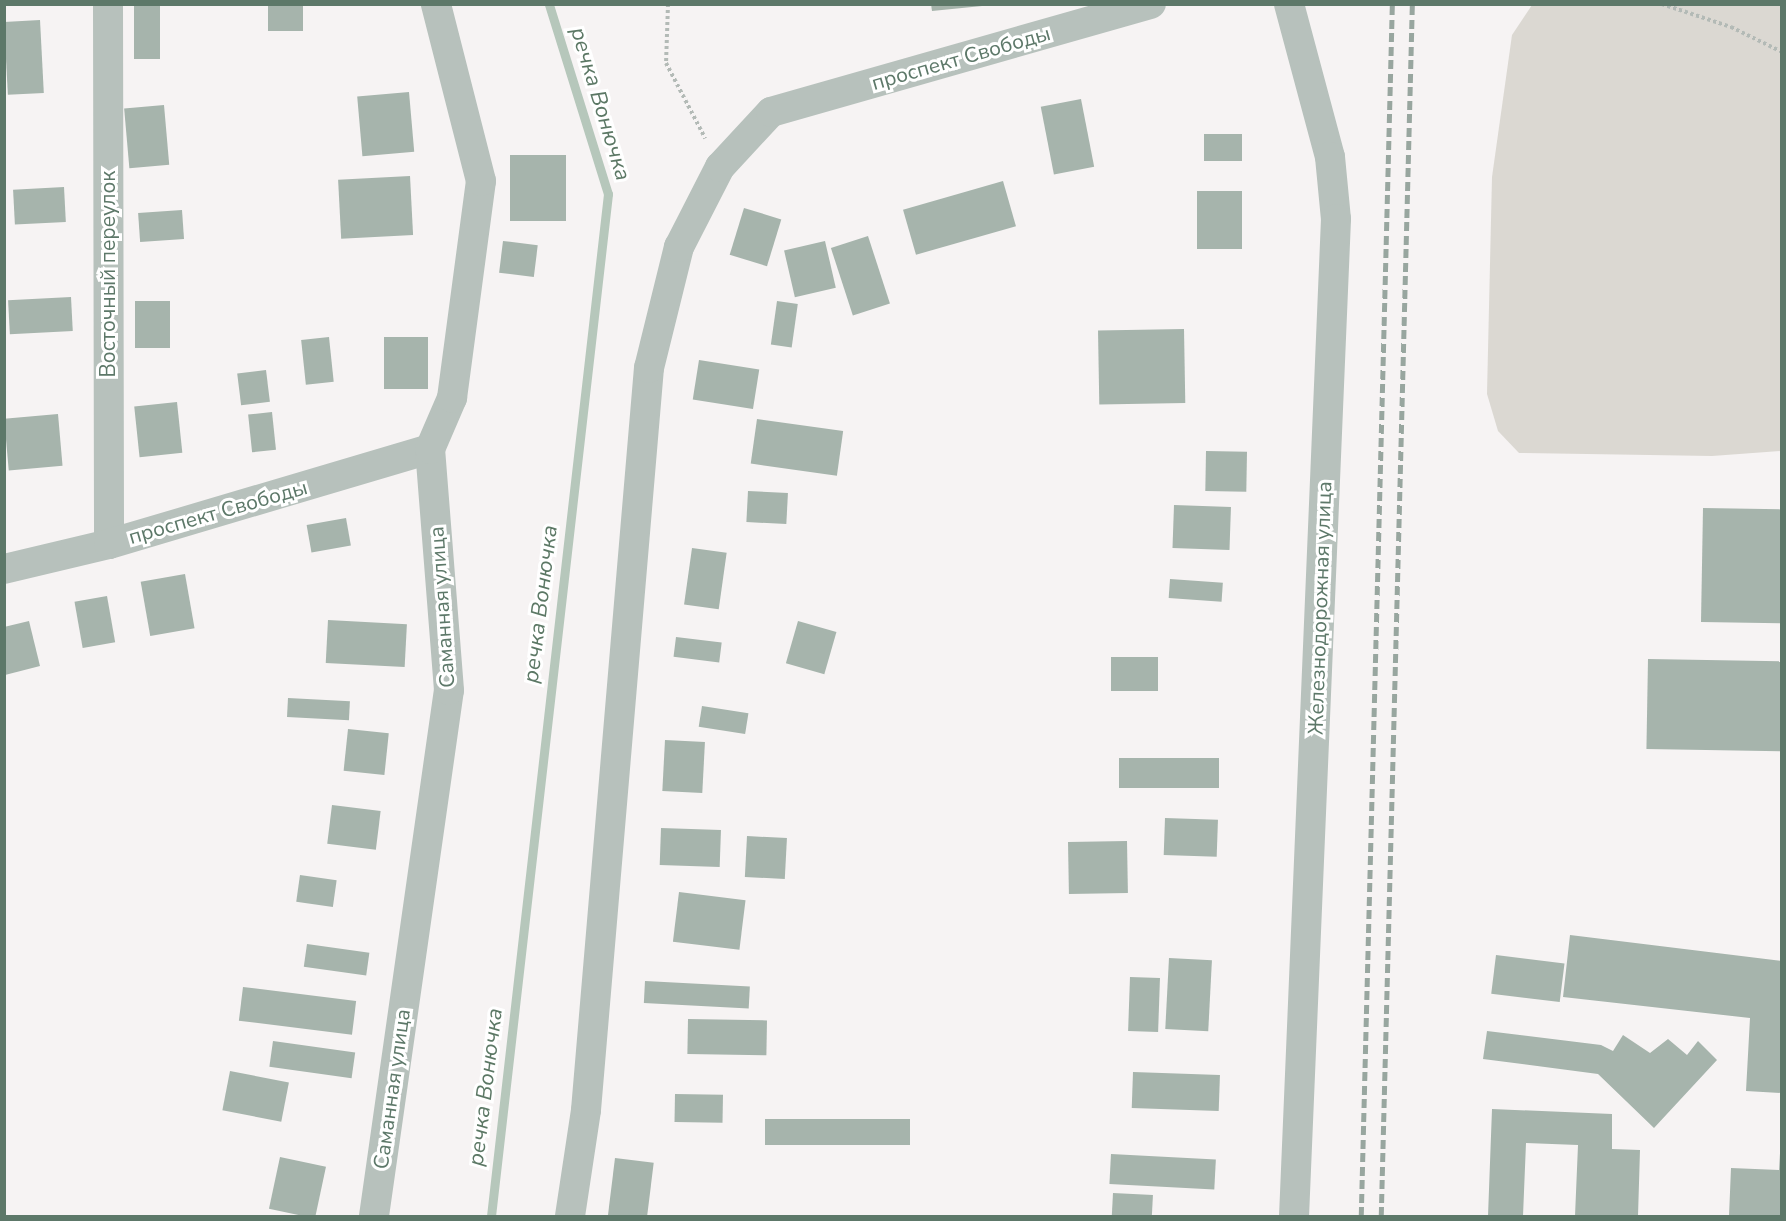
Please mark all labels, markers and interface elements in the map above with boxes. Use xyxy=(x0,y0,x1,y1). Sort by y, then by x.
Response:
street label: проспект Свободы xyxy=(869,20,1053,96)
water label: речка Вонючка xyxy=(564,24,636,184)
street label: Восточный переулок xyxy=(95,171,121,377)
street label: проспект Свободы xyxy=(126,474,310,550)
street label: Железнодорожная улица xyxy=(1303,481,1337,735)
water label: речка Вонючка xyxy=(518,524,564,684)
street label: Саманная улица xyxy=(424,525,460,689)
street label: Саманная улица xyxy=(368,1007,416,1171)
water label: речка Вонючка xyxy=(463,1007,509,1167)

